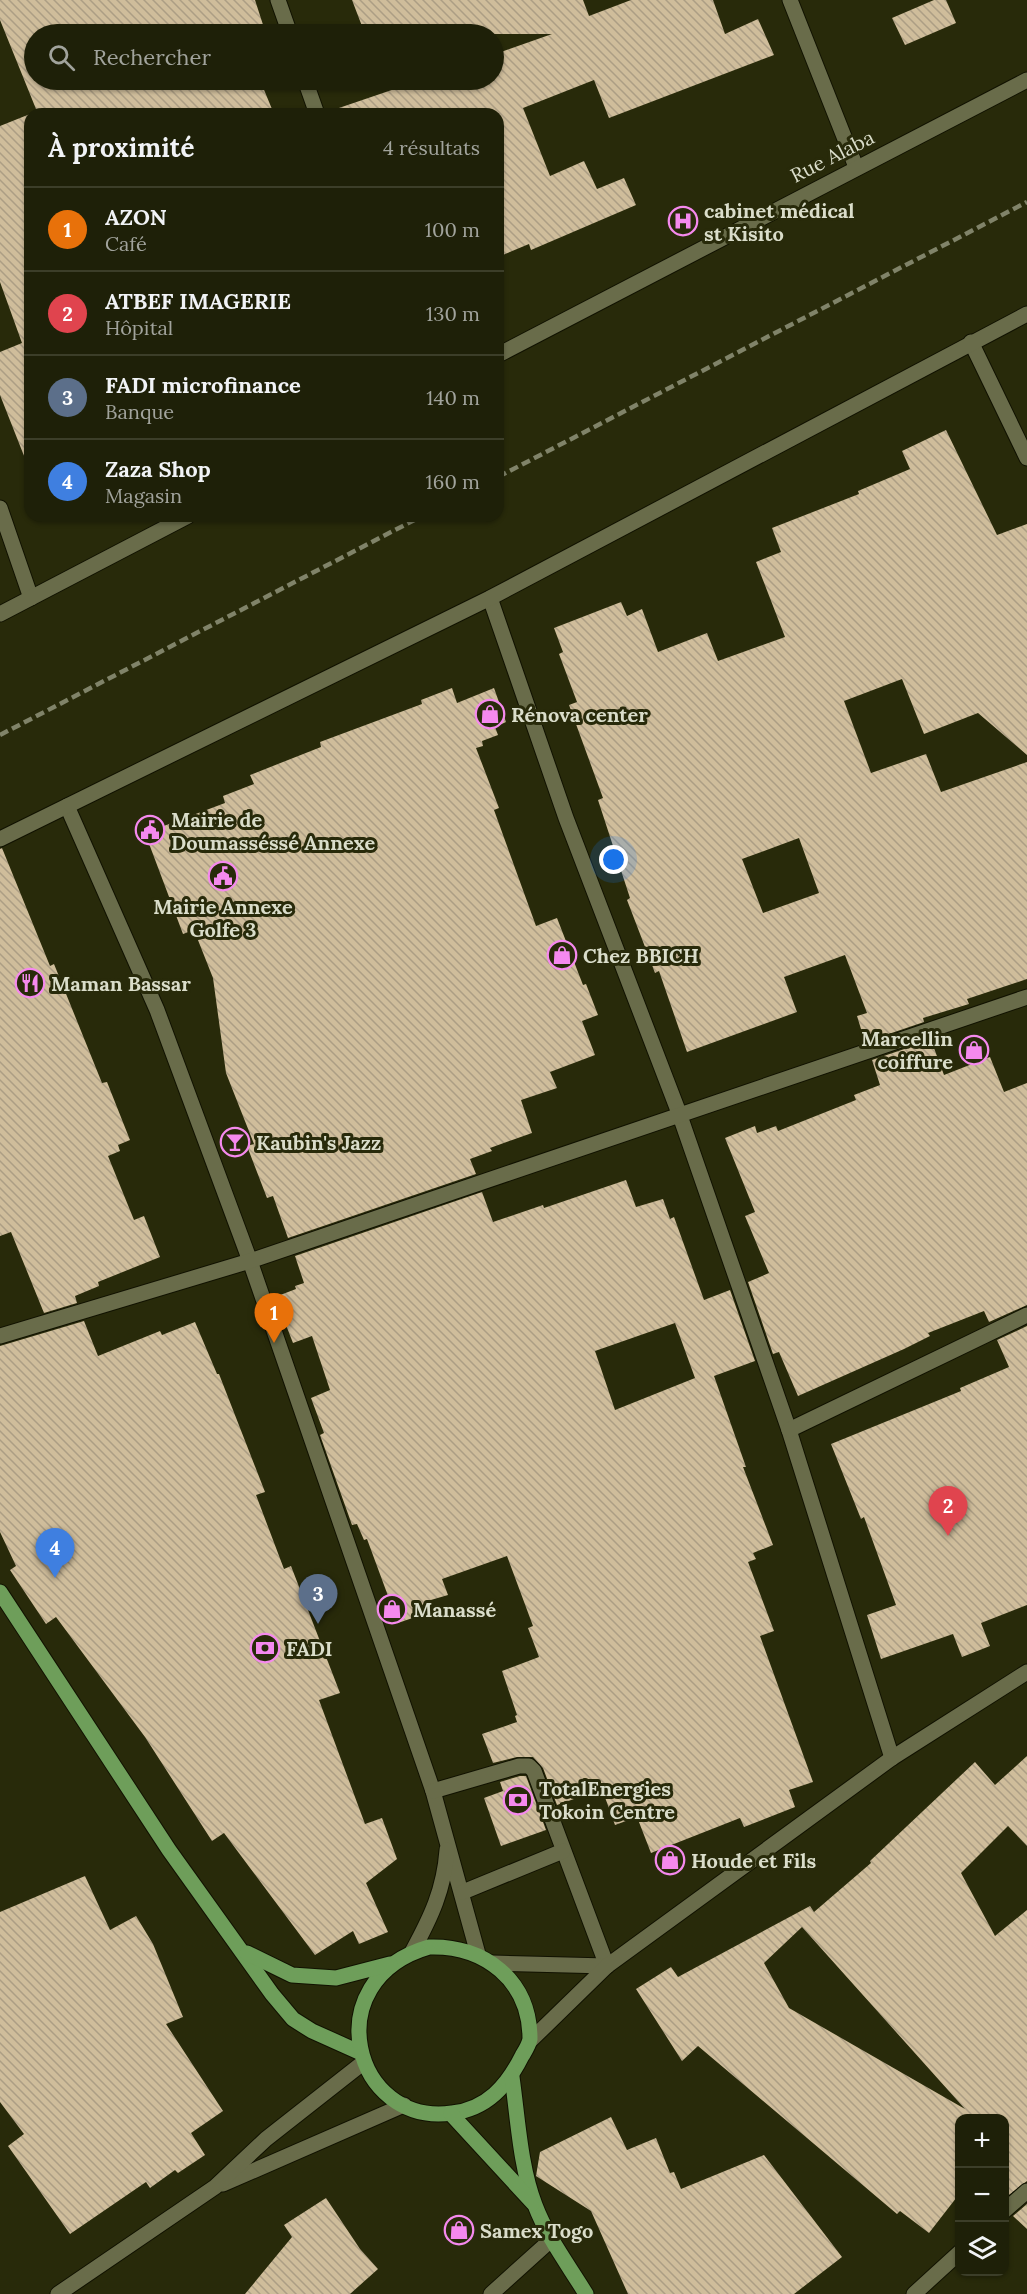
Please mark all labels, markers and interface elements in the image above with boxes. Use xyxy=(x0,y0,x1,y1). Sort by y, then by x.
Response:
search box xyxy=(24,24,504,90)
icon: search xyxy=(45,41,78,74)
text: Rechercher xyxy=(93,43,211,71)
street label: Rue Alaba xyxy=(786,124,878,188)
text: À proximité xyxy=(48,131,194,164)
text: 4 résultats xyxy=(383,135,480,160)
place label: cabinet médical st Kisito xyxy=(704,198,855,246)
text: AZON xyxy=(105,203,167,231)
hospital icon: cabinet médical st Kisito xyxy=(667,205,699,237)
text: 1 xyxy=(63,217,72,242)
text: 100 m xyxy=(425,217,480,242)
text: Café xyxy=(105,231,147,256)
text: ATBEF IMAGERIE xyxy=(105,287,291,315)
text: 2 xyxy=(62,301,73,326)
text: 130 m xyxy=(426,301,480,326)
text: Hôpital xyxy=(105,315,173,340)
text: FADI microfinance xyxy=(105,371,301,399)
text: 3 xyxy=(62,385,73,410)
text: 140 m xyxy=(426,385,480,410)
text: Banque xyxy=(105,399,174,424)
text: Zaza Shop xyxy=(105,455,211,483)
text: 4 xyxy=(62,469,73,494)
text: 160 m xyxy=(426,469,480,494)
text: Magasin xyxy=(105,483,182,508)
shop icon: Rénova center xyxy=(474,698,506,730)
place label: Rénova center xyxy=(511,702,648,727)
place label: Mairie de Doumasséssé Annexe xyxy=(171,807,376,855)
public building icon: Mairie de Doumasséssé Annexe xyxy=(134,814,166,846)
your location xyxy=(599,845,628,874)
public building icon: Mairie Annexe Golfe 3 xyxy=(207,860,239,892)
place label: Mairie Annexe Golfe 3 xyxy=(153,894,293,942)
shop icon: Chez BBICH xyxy=(546,939,578,971)
place label: Chez BBICH xyxy=(583,943,699,968)
restaurant icon: Maman Bassar xyxy=(14,967,46,999)
place label: Maman Bassar xyxy=(51,971,191,996)
place label: Marcellin coiffure xyxy=(861,1026,953,1074)
shop icon: Marcellin coiffure xyxy=(958,1034,990,1066)
bar icon: Kaubin's Jazz xyxy=(219,1126,251,1158)
place label: Kaubin's Jazz xyxy=(256,1130,381,1155)
pin: 1 xyxy=(254,1294,294,1343)
pin: 2 xyxy=(928,1486,968,1536)
pin: 4 xyxy=(36,1528,74,1578)
pin: 3 xyxy=(298,1574,338,1624)
shop icon: Manassé xyxy=(376,1593,408,1625)
place label: Manassé xyxy=(413,1597,496,1622)
bank icon: FADI xyxy=(249,1632,281,1664)
place label: FADI xyxy=(286,1636,332,1661)
place label: TotalEnergies Tokoin Centre xyxy=(539,1776,675,1824)
bank icon: TotalEnergies Tokoin Centre xyxy=(502,1784,534,1816)
shop icon: Houde et Fils xyxy=(654,1844,686,1876)
place label: Houde et Fils xyxy=(691,1848,816,1873)
map controls xyxy=(955,2114,1009,2276)
button: + xyxy=(955,2114,1009,2168)
button: − xyxy=(955,2168,1009,2222)
shop icon: Samex Togo xyxy=(443,2214,475,2246)
place label: Samex Togo xyxy=(480,2218,593,2243)
button: layers xyxy=(955,2222,1009,2276)

